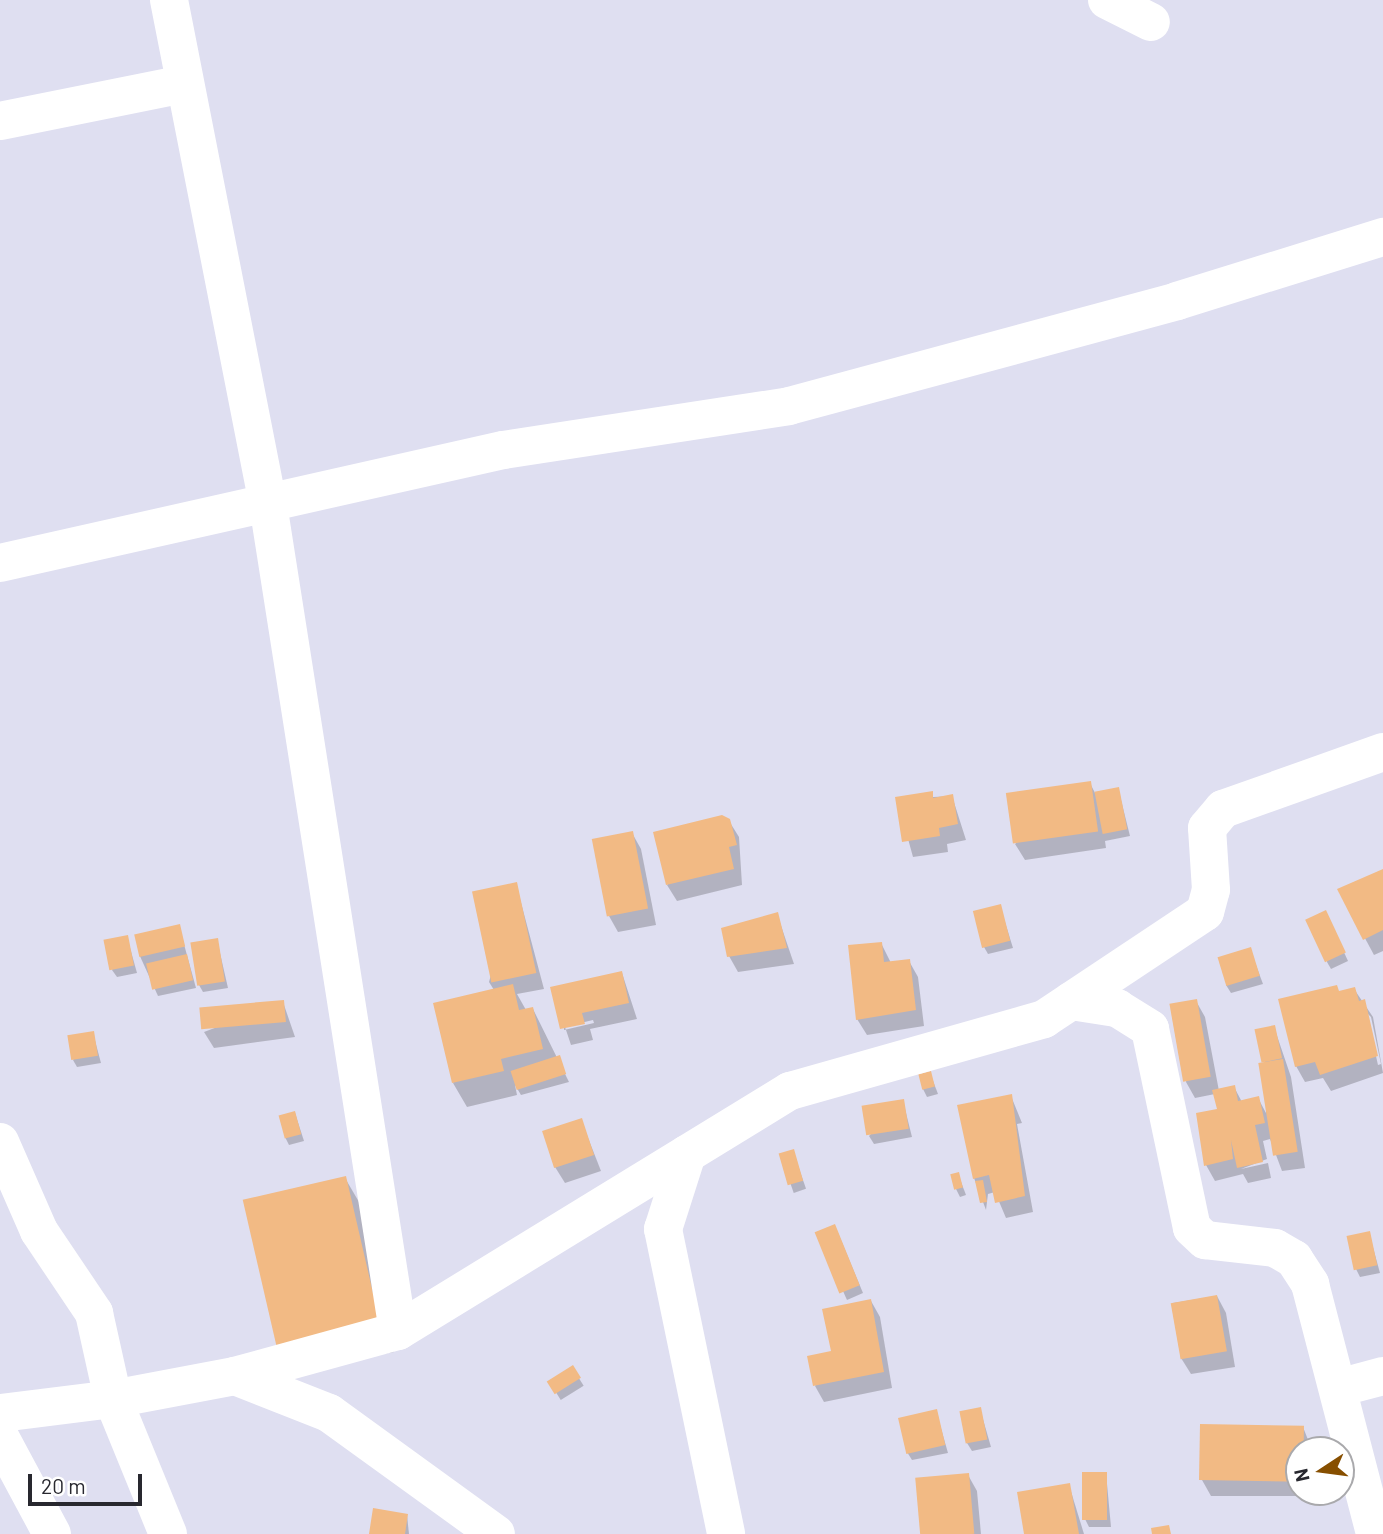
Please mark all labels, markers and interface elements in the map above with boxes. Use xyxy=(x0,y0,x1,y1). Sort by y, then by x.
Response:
north arrow xyxy=(1285,1436,1355,1506)
scale bar xyxy=(32,1460,145,1504)
text: N xyxy=(1288,1467,1314,1484)
text: 20 m xyxy=(41,1473,86,1498)

